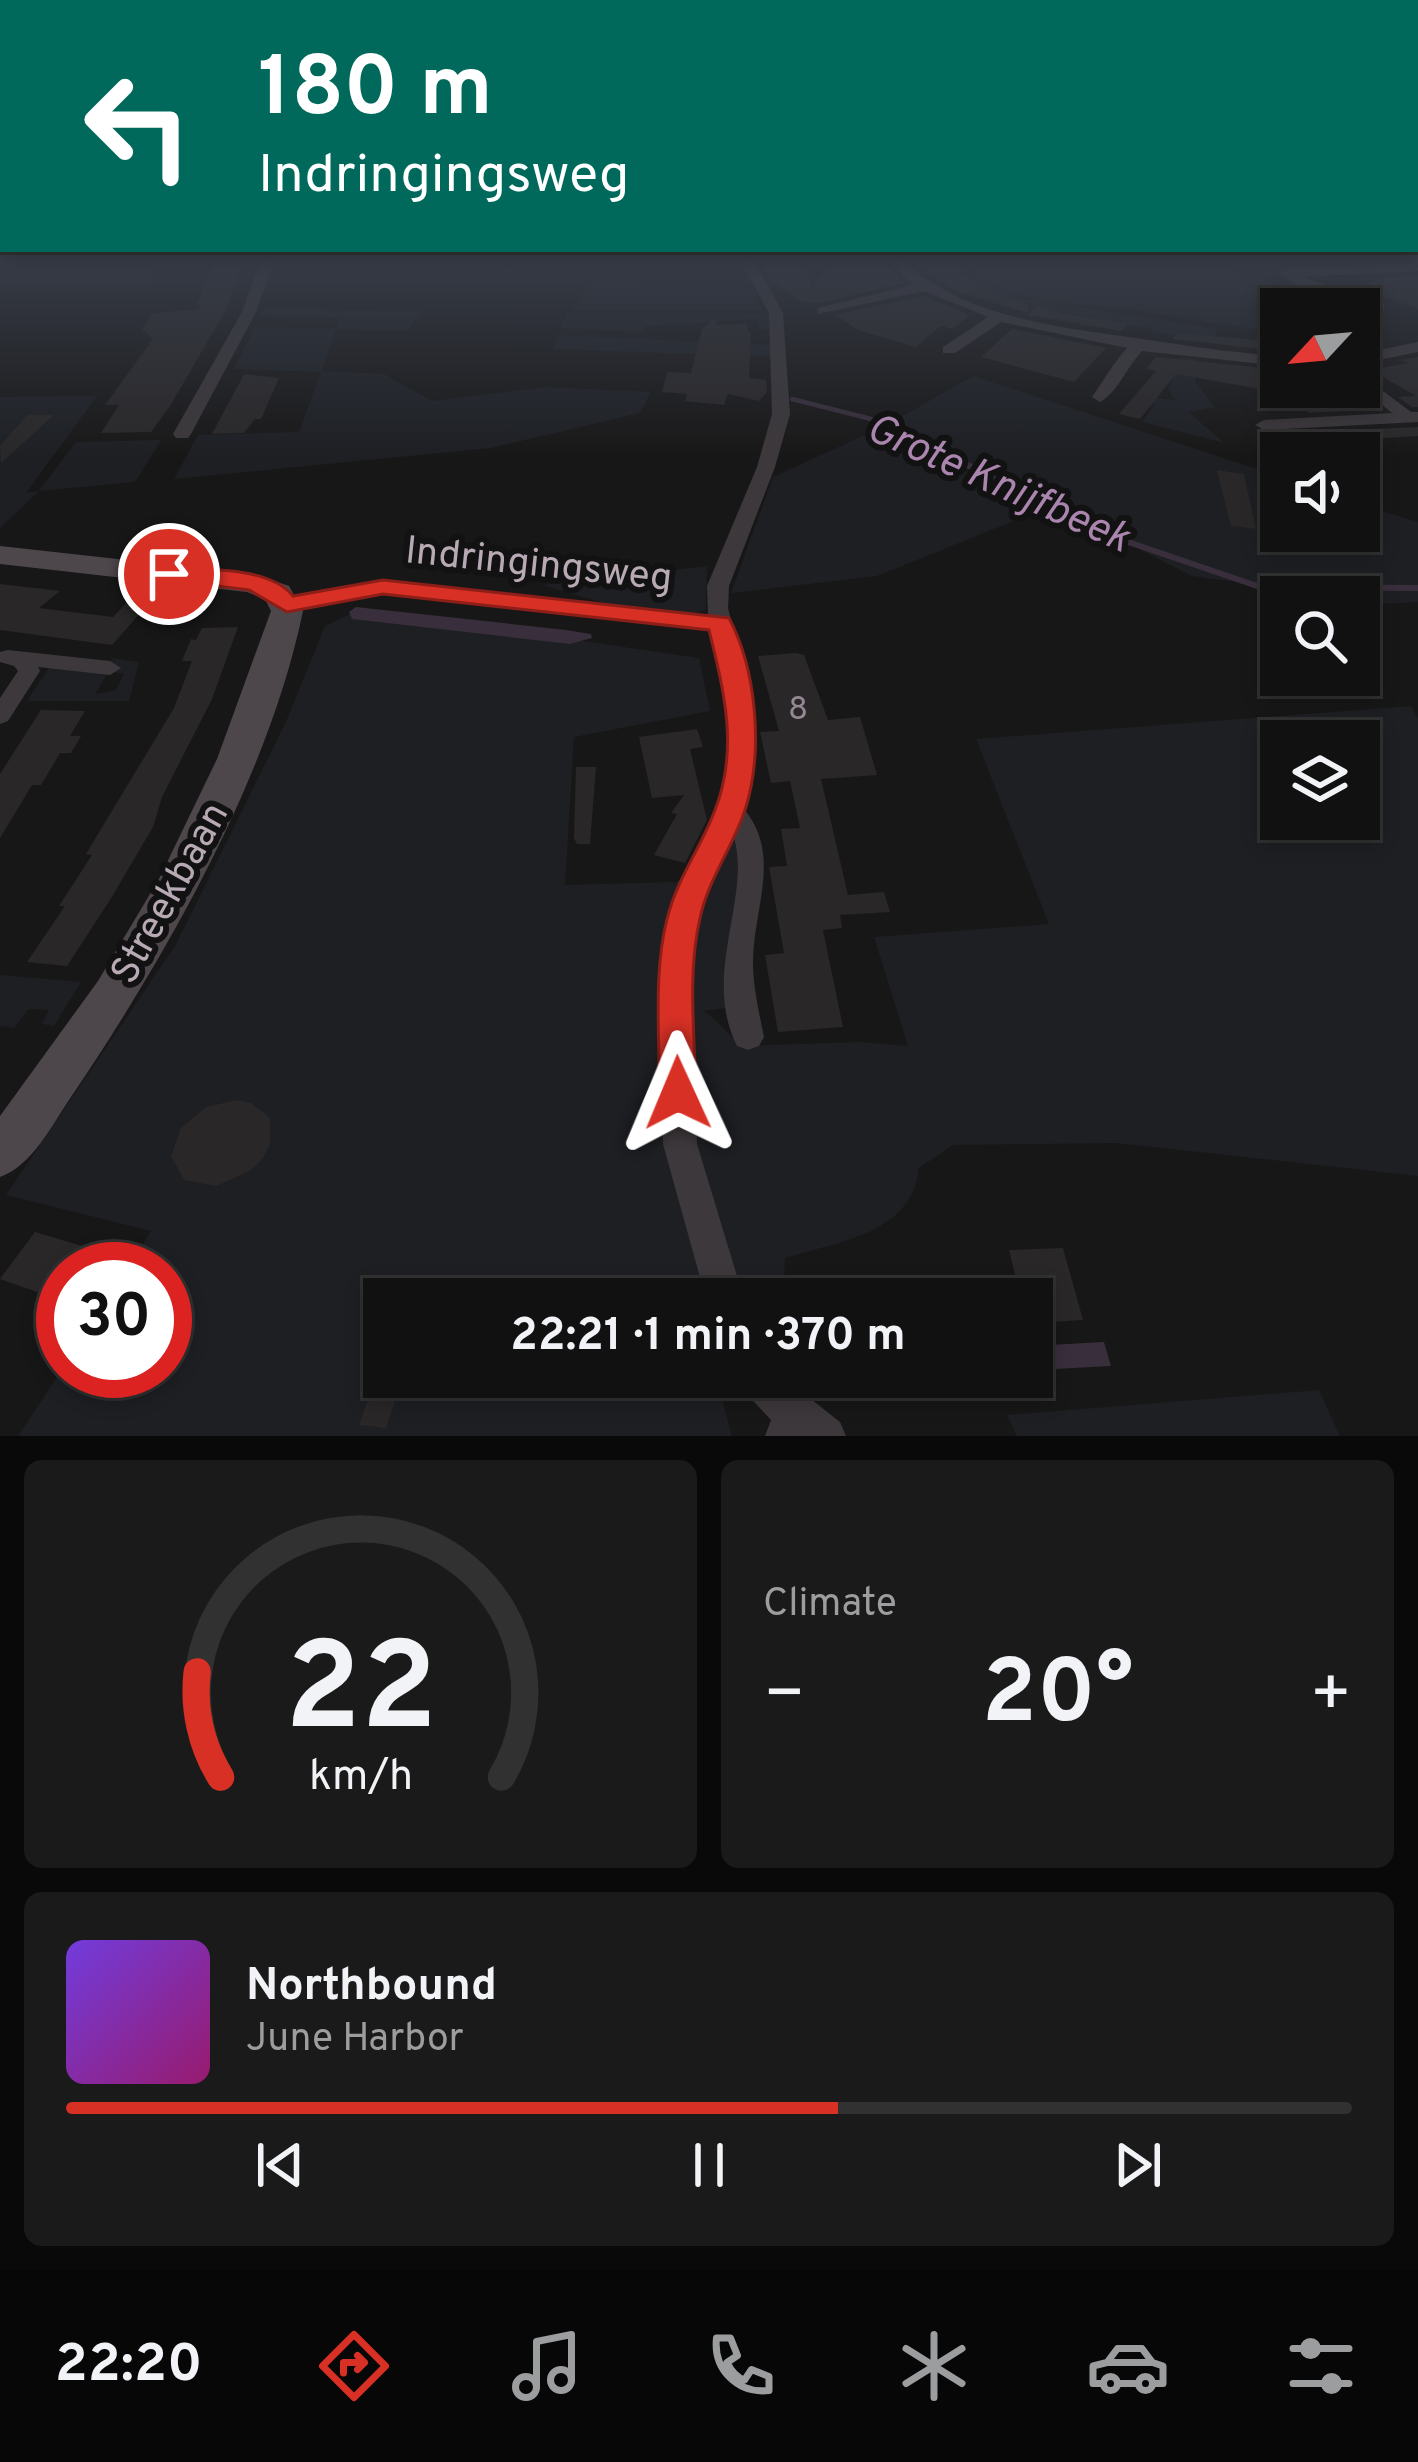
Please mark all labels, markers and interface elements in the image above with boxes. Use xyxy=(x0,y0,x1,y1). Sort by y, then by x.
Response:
text: 180 m xyxy=(258,39,493,145)
icon: left xyxy=(60,48,216,204)
text: Indringingsweg xyxy=(258,143,629,212)
north arrow xyxy=(1260,288,1380,408)
map controls xyxy=(1260,288,1380,840)
water label: Grote Knijfbeek xyxy=(857,403,1138,567)
button: sound xyxy=(1260,432,1380,552)
pin xyxy=(118,523,220,625)
street label: Indringingsweg xyxy=(403,528,674,605)
icon: arrive xyxy=(136,541,202,607)
button: search xyxy=(1260,576,1380,696)
house number: 8 xyxy=(788,690,808,732)
button: layers xyxy=(1260,720,1380,840)
street label: Streekbaan xyxy=(102,795,242,993)
position arrow xyxy=(615,1030,741,1156)
speed limit sign: 30 xyxy=(36,1242,192,1398)
text: 22:21 · 1 min · 370 m xyxy=(510,1309,906,1366)
text: Climate xyxy=(763,1581,897,1630)
text: 22 xyxy=(284,1616,437,1774)
text: 20° xyxy=(982,1641,1133,1754)
text: − xyxy=(763,1656,806,1739)
text: + xyxy=(1309,1656,1352,1739)
text: km/h xyxy=(308,1751,413,1805)
text: Northbound xyxy=(246,1959,497,2016)
text: June Harbor xyxy=(246,2016,464,2065)
icon: previous xyxy=(247,2132,313,2198)
icon: pause xyxy=(676,2132,742,2198)
icon: next xyxy=(1105,2132,1171,2198)
icon: directions xyxy=(312,2324,396,2408)
icon: music xyxy=(505,2324,589,2408)
icon: phone xyxy=(699,2324,783,2408)
icon: climate xyxy=(892,2324,976,2408)
icon: car xyxy=(1086,2324,1170,2408)
icon: filters xyxy=(1279,2324,1363,2408)
text: 22:20 xyxy=(55,2332,202,2401)

